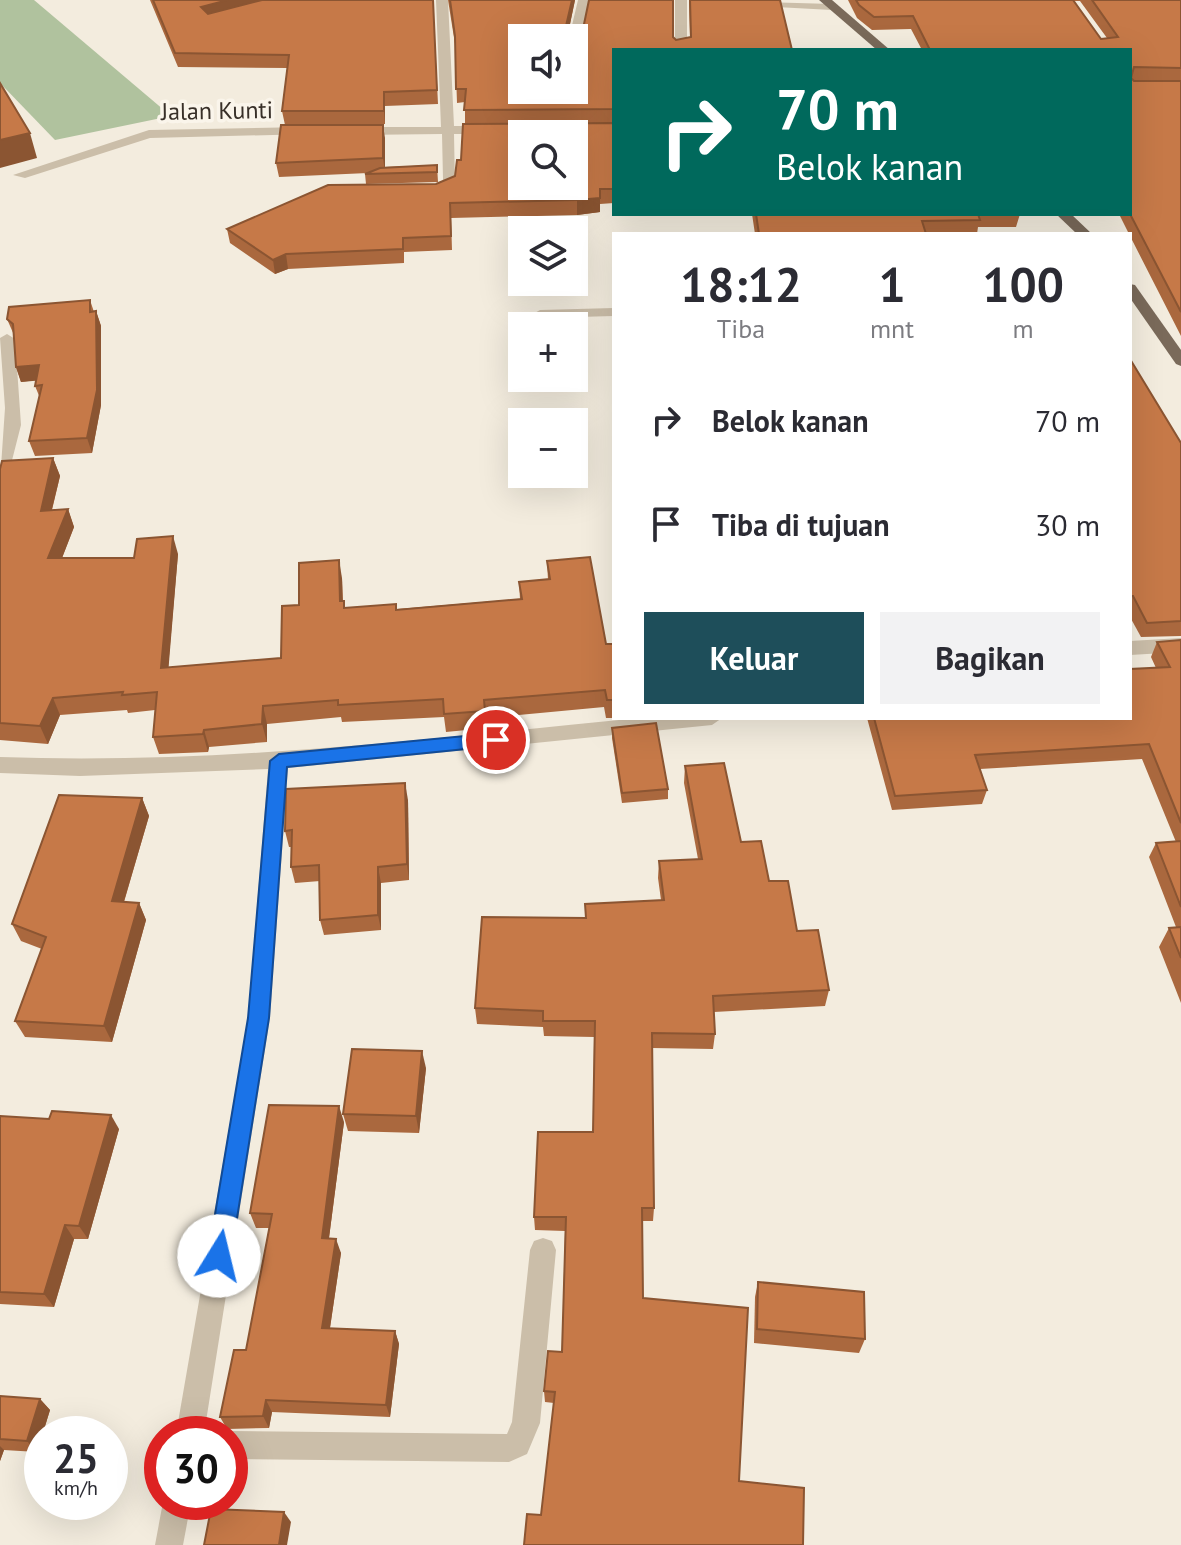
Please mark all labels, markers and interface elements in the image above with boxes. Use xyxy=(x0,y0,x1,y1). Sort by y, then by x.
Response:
map controls xyxy=(508,24,588,488)
button: sound xyxy=(508,24,588,104)
text: 70 m xyxy=(776,73,899,145)
icon: right xyxy=(644,80,748,184)
street label: Jalan Kunti xyxy=(160,94,273,127)
button: search xyxy=(508,120,588,200)
text: Belok kanan xyxy=(776,143,963,190)
button: layers xyxy=(508,216,588,296)
text: 18:12 xyxy=(680,253,802,315)
text: 1 xyxy=(878,253,906,315)
text: 100 xyxy=(982,253,1064,315)
button: + xyxy=(508,312,588,392)
text: Tiba xyxy=(717,312,765,345)
text: mnt xyxy=(870,312,914,345)
text: m xyxy=(1012,312,1034,345)
icon: right xyxy=(644,398,688,442)
text: Belok kanan xyxy=(712,401,869,440)
text: 70 m xyxy=(1035,401,1100,440)
button: − xyxy=(508,408,588,488)
icon: arrive xyxy=(644,502,688,546)
text: Tiba di tujuan xyxy=(712,505,890,544)
text: 30 m xyxy=(1035,505,1100,544)
button: Keluar xyxy=(644,612,864,704)
button: Bagikan xyxy=(880,612,1100,704)
pin xyxy=(462,706,530,774)
icon: arrive xyxy=(474,718,518,762)
position arrow xyxy=(177,1214,261,1298)
speed limit sign: 30 xyxy=(144,1416,248,1520)
text: 25 xyxy=(53,1432,99,1484)
text: km/h xyxy=(54,1475,98,1501)

